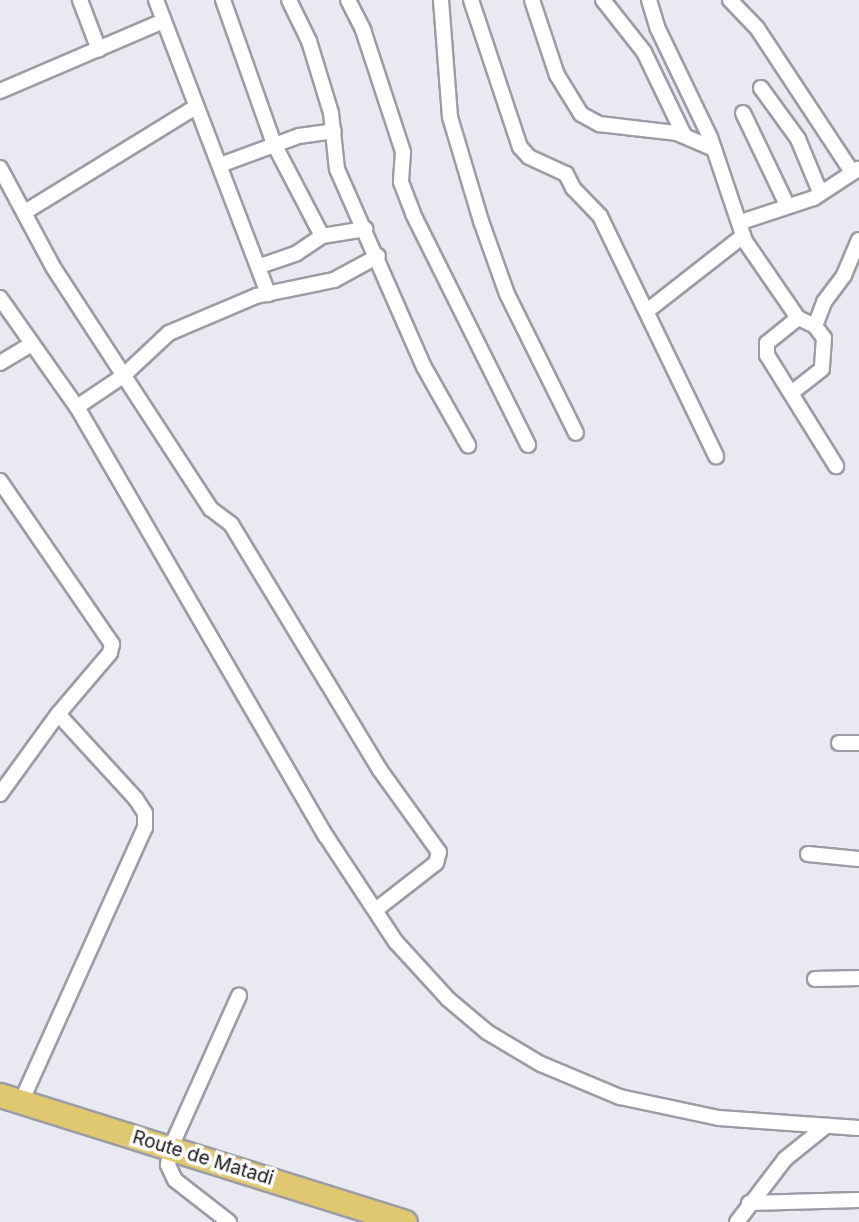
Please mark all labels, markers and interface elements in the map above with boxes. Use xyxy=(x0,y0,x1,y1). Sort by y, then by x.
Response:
street label: Route de Matadi xyxy=(130,1126,276,1190)

